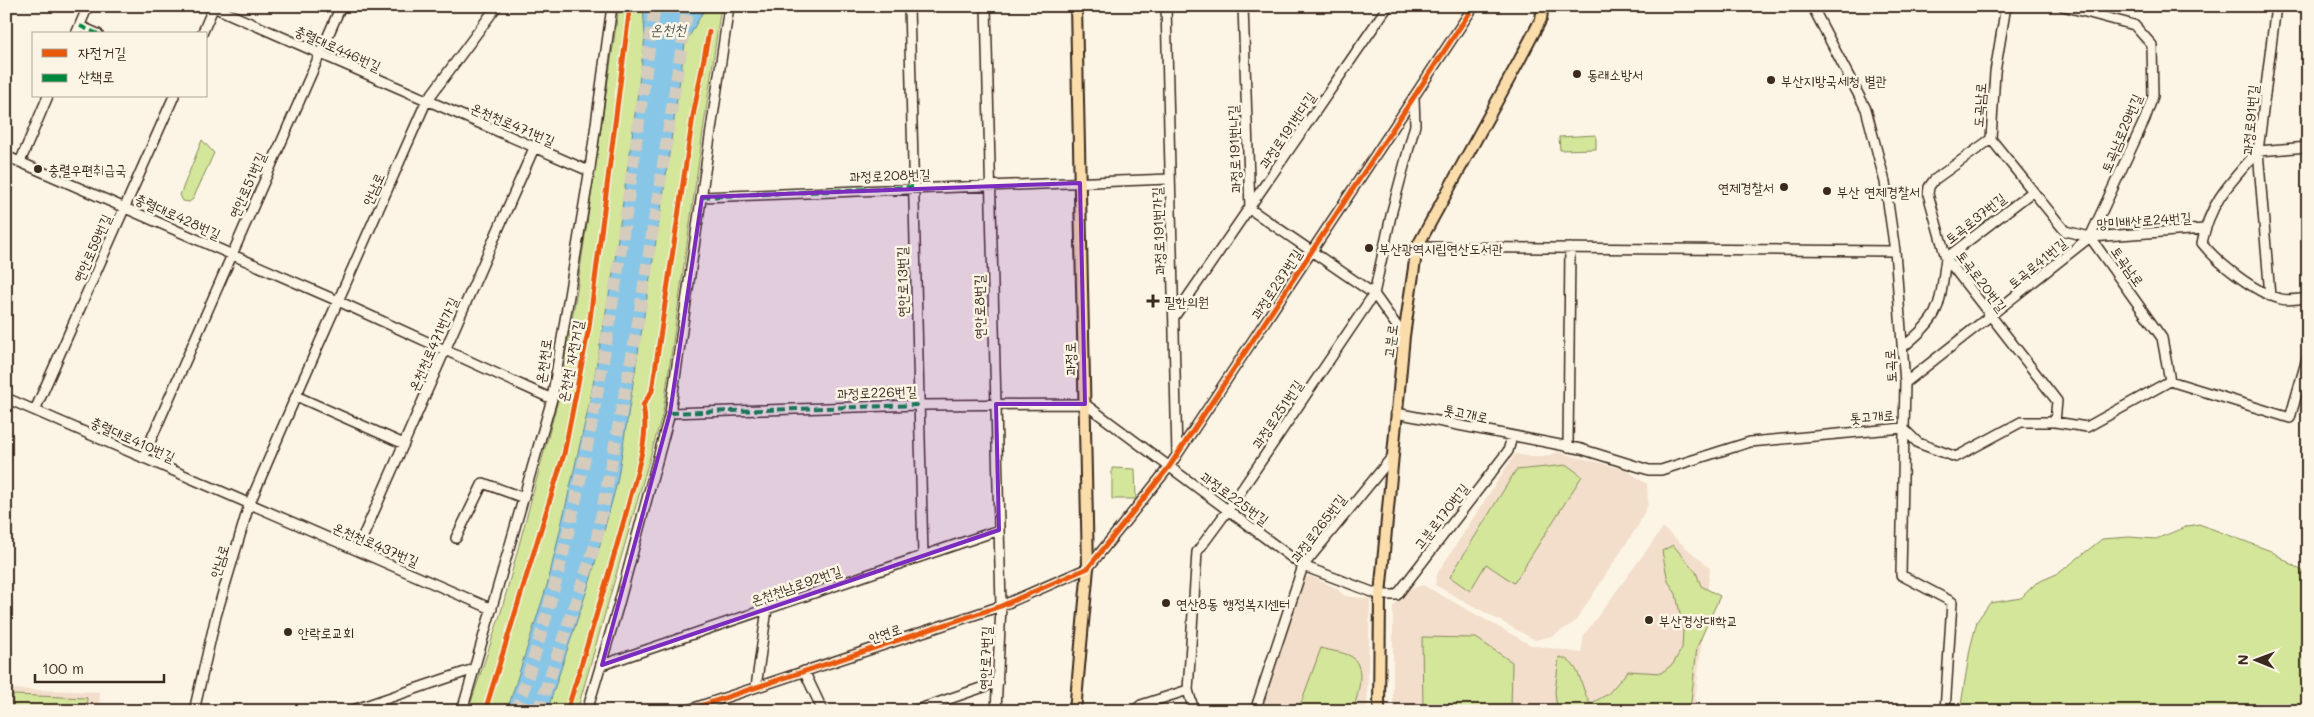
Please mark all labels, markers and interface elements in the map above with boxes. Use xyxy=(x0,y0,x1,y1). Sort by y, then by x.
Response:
water label: 온천천 xyxy=(650,19,688,39)
street label: 충렬대로446번길 xyxy=(292,21,385,76)
legend xyxy=(32,32,208,98)
text: 자전거길 xyxy=(78,42,126,62)
place label: 동래소방서 xyxy=(1587,65,1643,84)
text: 산책로 xyxy=(78,66,114,86)
marker: 동래소방서 xyxy=(1571,68,1583,80)
place label: 부산지방국세청 별관 xyxy=(1781,71,1887,90)
marker: 부산지방국세청 별관 xyxy=(1765,74,1777,86)
street label: 도곡남로 xyxy=(1968,82,1990,128)
street label: 과정로91번길 xyxy=(2237,83,2263,156)
street label: 과정로191번다길 xyxy=(1254,87,1320,172)
street label: 토곡남로29번길 xyxy=(2096,90,2146,175)
street label: 온천천로471번길 xyxy=(468,98,559,151)
street label: 과정로191번나길 xyxy=(1223,104,1245,193)
street label: 연안로51번길 xyxy=(224,148,270,221)
place label: 충렬우편취급국 xyxy=(48,160,127,179)
marker: 충렬우편취급국 xyxy=(32,163,44,175)
street label: 과정로208번길 xyxy=(849,164,932,186)
street label: 안남로 xyxy=(357,170,389,208)
place label: 연제경찰서 xyxy=(1718,178,1774,197)
marker: 연제경찰서 xyxy=(1778,181,1790,193)
place label: 부산 연제경찰서 xyxy=(1837,182,1920,201)
marker: 부산 연제경찰서 xyxy=(1821,185,1833,197)
street label: 과정로191번가길 xyxy=(1147,186,1169,275)
street label: 토곡로37번길 xyxy=(1941,188,2010,248)
street label: 충렬대로428번길 xyxy=(132,189,225,244)
street label: 망미배산로24번길 xyxy=(2096,207,2193,233)
street label: 연안로59번길 xyxy=(69,210,116,285)
street label: 토곡로41번길 xyxy=(2004,233,2071,293)
place label: 부산광역시립연산도서관 xyxy=(1379,239,1503,258)
marker: 부산광역시립연산도서관 xyxy=(1363,242,1375,254)
street label: 토곡남로 xyxy=(2107,242,2149,290)
street label: 과정로237번길 xyxy=(1246,245,1306,323)
street label: 연안로13번길 xyxy=(892,246,912,318)
street label: 토곡로20번길 xyxy=(1953,246,2012,316)
street label: 연안로8번길 xyxy=(969,274,989,340)
place label: 필한의원 xyxy=(1164,292,1209,311)
street label: 온천천로471번가길 xyxy=(404,293,463,394)
marker: 필한의원 xyxy=(1146,294,1160,308)
street label: 온천천 자전거길 xyxy=(553,318,587,404)
street label: 고분로 xyxy=(1379,323,1401,359)
street label: 온천천로 xyxy=(530,337,556,385)
street label: 과정로 xyxy=(1060,342,1080,376)
street label: 토곡로 xyxy=(1880,349,1900,383)
street label: 과정로251번길 xyxy=(1247,376,1307,452)
street label: 과정로226번길 xyxy=(836,381,918,403)
street label: 톳고개로 xyxy=(1442,399,1490,427)
street label: 톳고개로 xyxy=(1849,405,1895,427)
street label: 충렬대로410번길 xyxy=(88,412,179,466)
street label: 과정로225번길 xyxy=(1197,467,1274,530)
street label: 고분로170번길 xyxy=(1409,478,1473,553)
street label: 과정로265번길 xyxy=(1286,489,1350,566)
street label: 온천천로437번길 xyxy=(330,517,423,571)
street label: 안남로 xyxy=(205,542,233,580)
street label: 온천천남로92번길 xyxy=(748,560,845,609)
place label: 연산8동 행정복지센터 xyxy=(1176,594,1290,613)
marker: 연산8동 행정복지센터 xyxy=(1160,597,1172,609)
place label: 부산경상대학교 xyxy=(1659,611,1738,630)
marker: 부산경상대학교 xyxy=(1643,614,1655,626)
street label: 안연로 xyxy=(866,619,904,647)
place label: 안락로교회 xyxy=(298,623,354,642)
street label: 연안로7번길 xyxy=(974,625,996,690)
marker: 안락로교회 xyxy=(282,626,294,638)
north arrow xyxy=(2232,634,2282,684)
scale bar xyxy=(35,652,164,684)
text: N xyxy=(2233,654,2252,665)
text: 100 m xyxy=(42,658,84,678)

